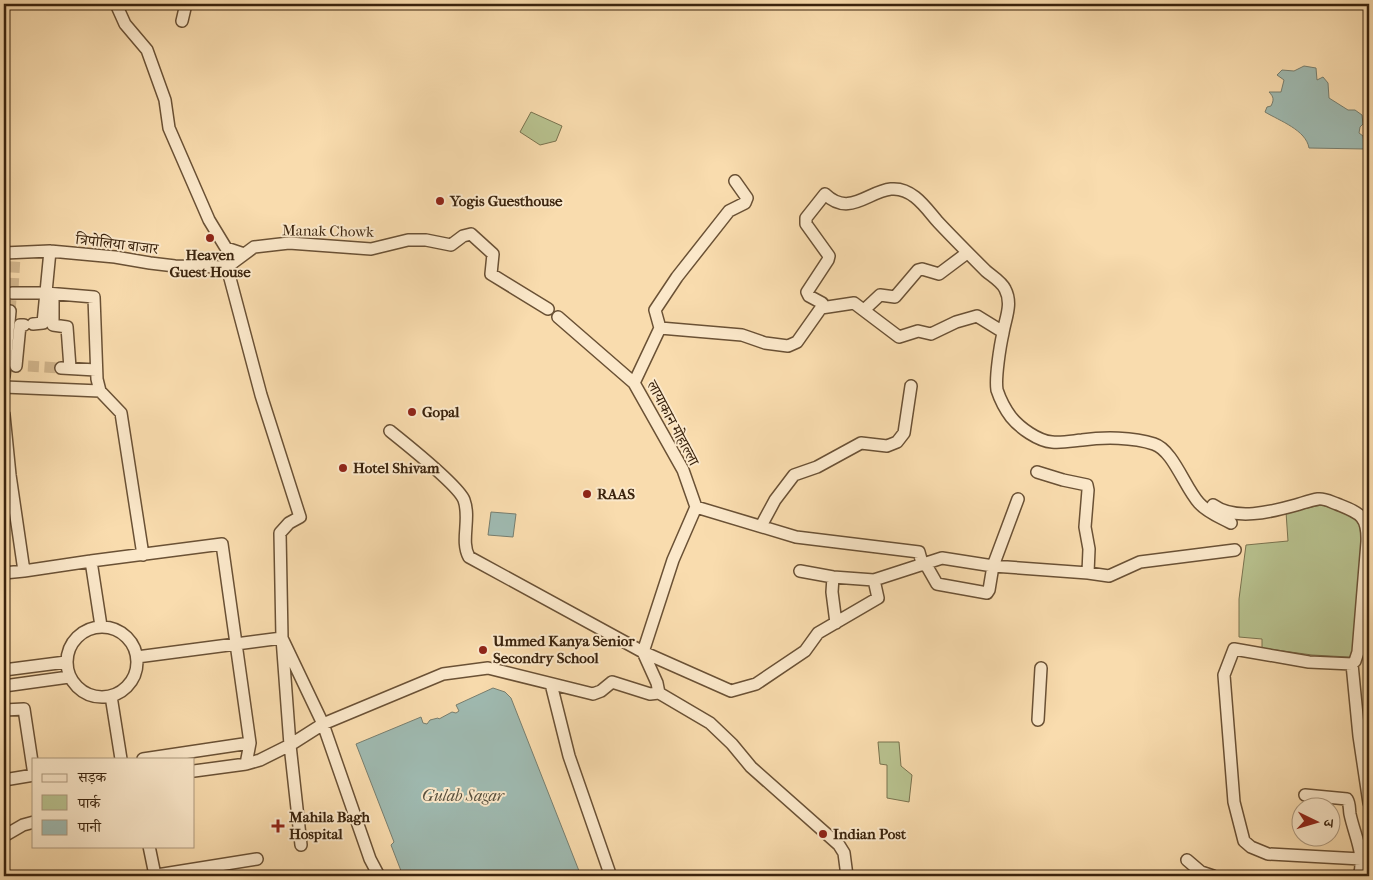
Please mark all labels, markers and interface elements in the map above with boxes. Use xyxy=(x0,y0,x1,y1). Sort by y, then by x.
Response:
place label: Yogis Guesthouse xyxy=(449,192,563,210)
marker: Yogis Guesthouse xyxy=(434,195,446,207)
street label: Manak Chowk xyxy=(282,221,374,241)
street label: त्रिपोलिया बाजार xyxy=(74,230,161,258)
marker: Heaven Guest House xyxy=(204,232,216,244)
place label: Heaven Guest House xyxy=(169,246,251,281)
street label: लायाकान मोहाल्ला xyxy=(643,377,704,470)
place label: Gopal xyxy=(422,403,460,421)
marker: Gopal xyxy=(406,406,418,418)
place label: Hotel Shivam xyxy=(353,459,440,477)
marker: Hotel Shivam xyxy=(337,462,349,474)
place label: RAAS xyxy=(597,485,635,503)
marker: RAAS xyxy=(581,488,593,500)
place label: Ummed Kanya Senior Secondry School xyxy=(492,632,635,667)
marker: Ummed Kanya Senior Secondry School xyxy=(477,644,489,656)
legend xyxy=(32,758,195,848)
text: सड़क xyxy=(77,768,107,786)
water label: Gulab Sagar xyxy=(422,786,506,805)
text: पार्क xyxy=(77,794,101,812)
north arrow xyxy=(1290,798,1340,848)
place label: Mahila Bagh Hospital xyxy=(288,808,371,843)
text: पानी xyxy=(77,818,102,836)
text: उ xyxy=(1320,818,1337,828)
marker: Mahila Bagh Hospital xyxy=(271,819,285,833)
place label: Indian Post xyxy=(833,825,907,843)
marker: Indian Post xyxy=(817,828,829,840)

